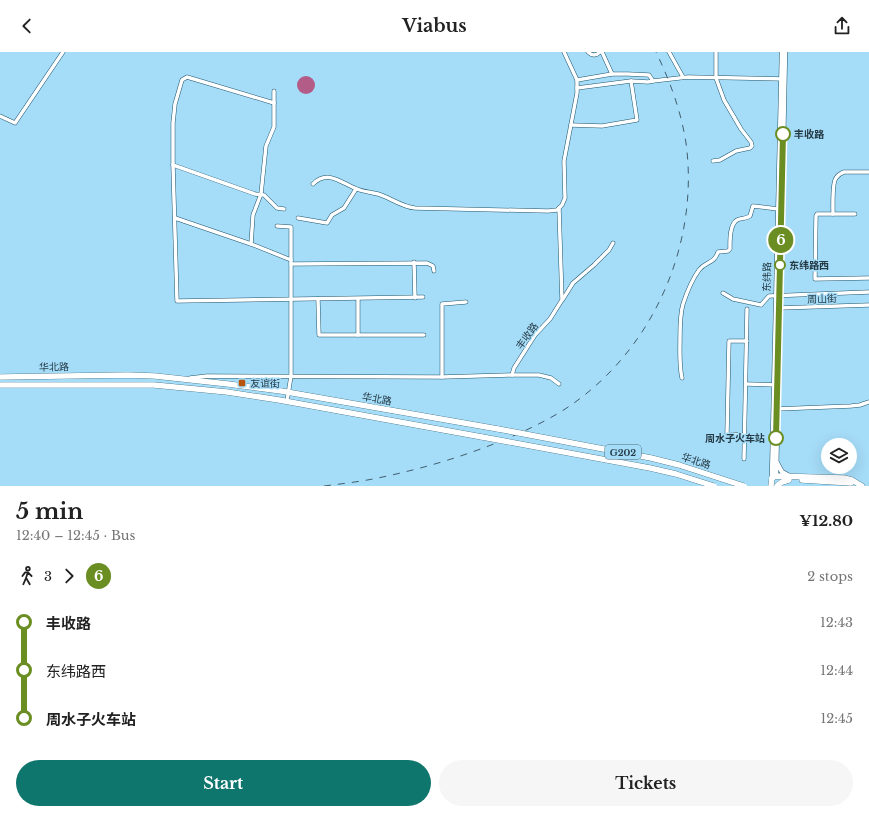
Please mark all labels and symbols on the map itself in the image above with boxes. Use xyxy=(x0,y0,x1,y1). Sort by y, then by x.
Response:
marker: 丰收路 xyxy=(775,126,791,142)
place label: 丰收路 xyxy=(794,128,825,141)
line badge: 6 xyxy=(768,227,794,253)
marker: 东纬路西 xyxy=(774,259,786,271)
place label: 东纬路西 xyxy=(789,259,829,272)
street label: 东纬路 xyxy=(760,262,774,292)
street label: 周山街 xyxy=(807,292,837,306)
street label: 丰收路 xyxy=(513,320,541,352)
street label: 华北路 xyxy=(39,360,69,374)
place label: 友谊街 xyxy=(250,377,280,390)
marker: 友谊街 xyxy=(237,378,247,388)
street label: 华北路 xyxy=(361,390,393,408)
marker: 周水子火车站 xyxy=(768,430,784,446)
place label: 周水子火车站 xyxy=(705,432,765,445)
road number: G202 xyxy=(605,445,641,459)
street label: 华北路 xyxy=(680,450,712,472)

